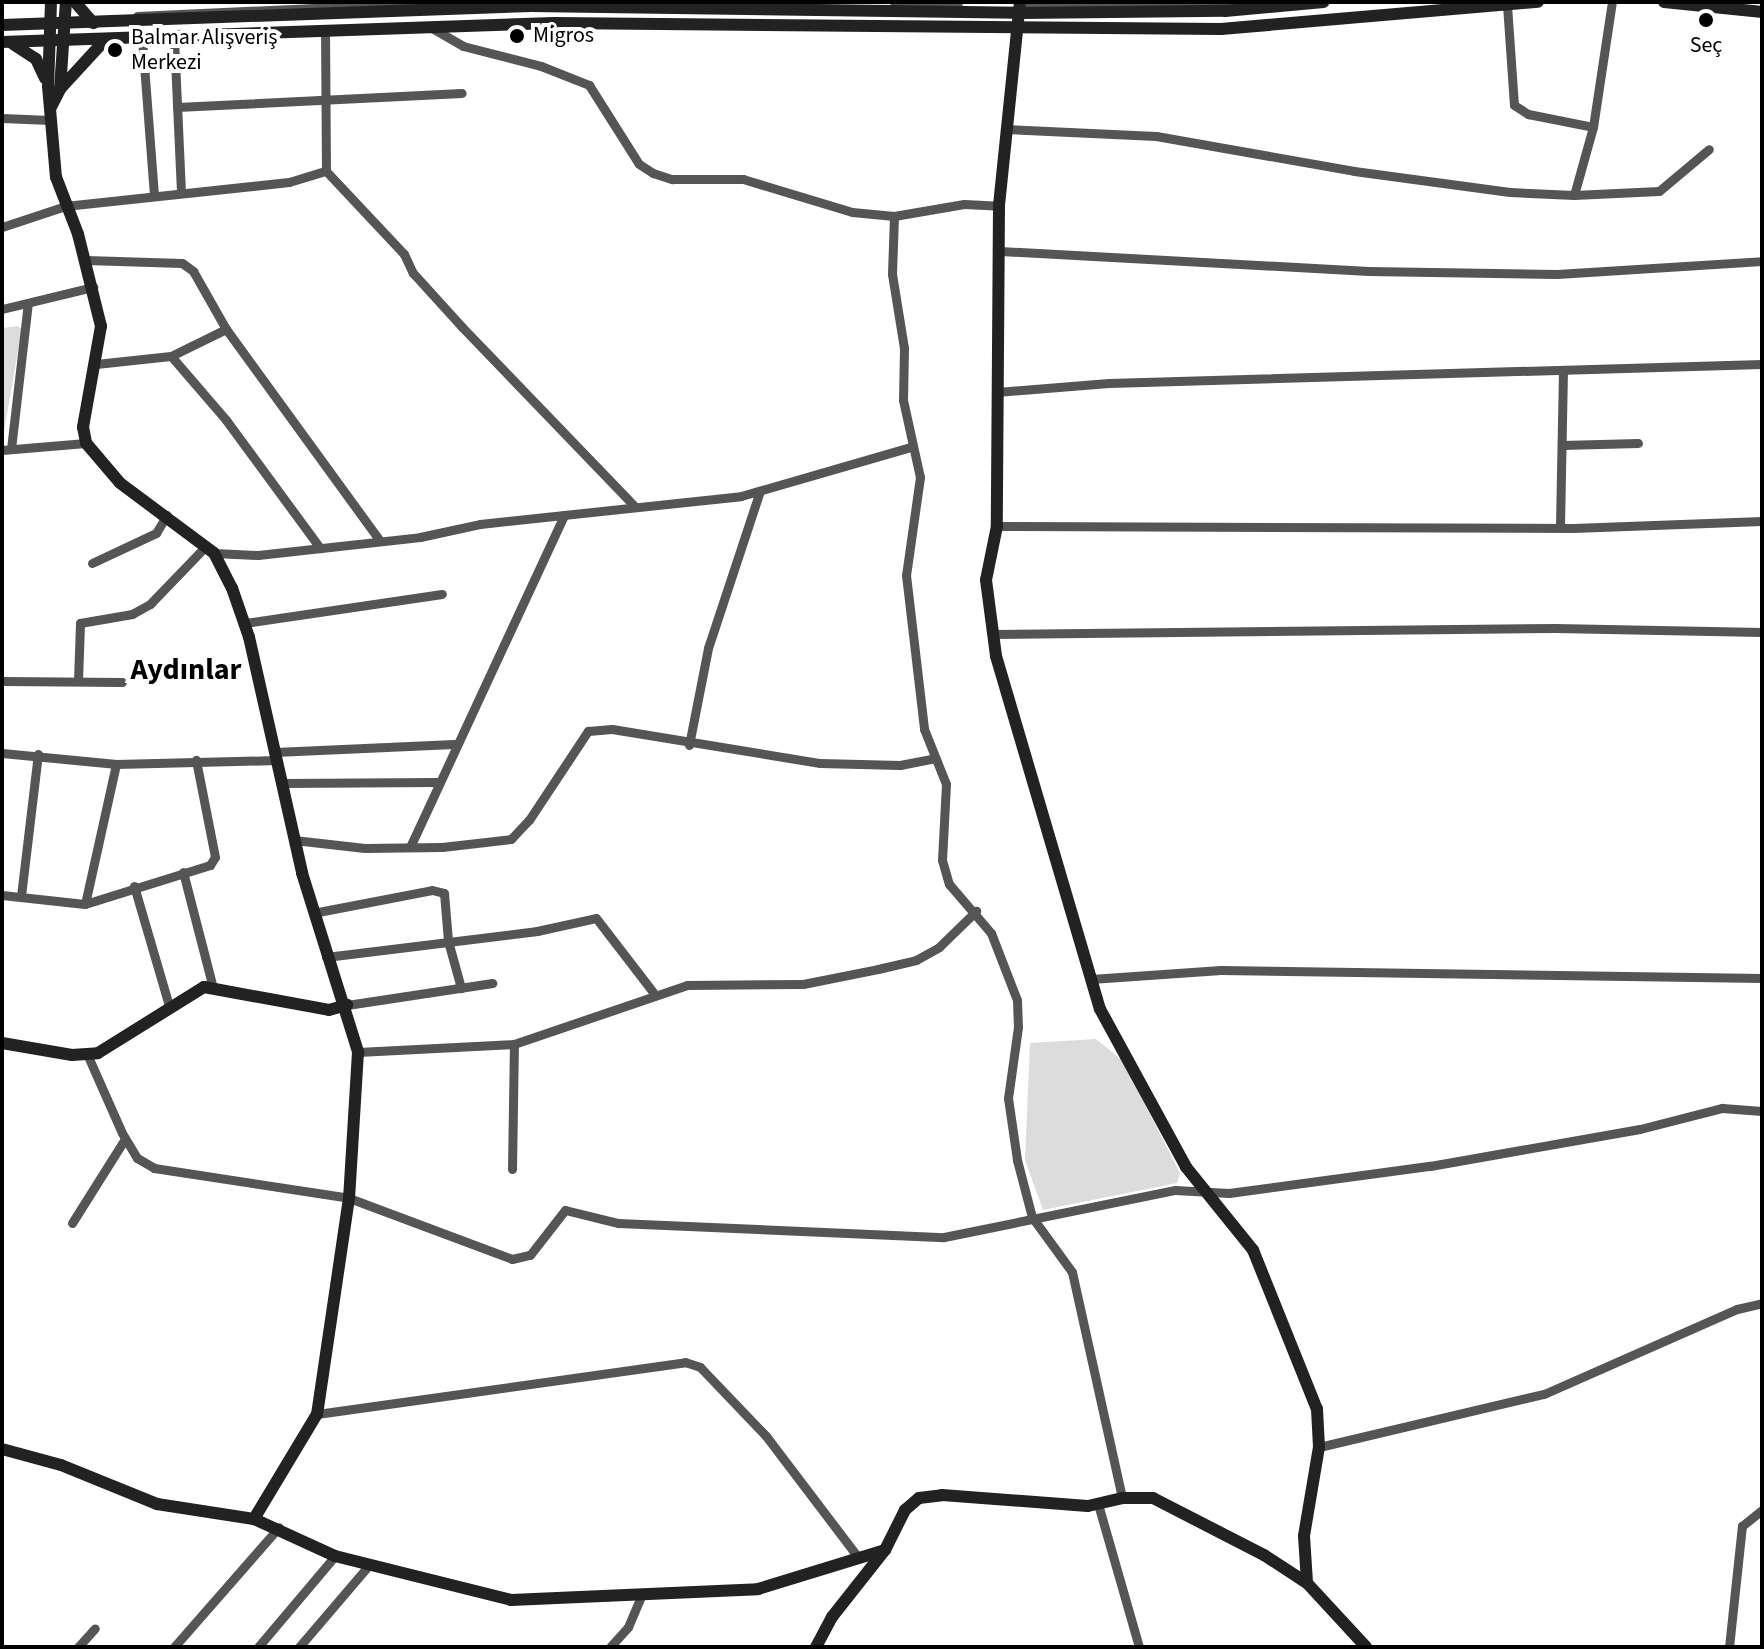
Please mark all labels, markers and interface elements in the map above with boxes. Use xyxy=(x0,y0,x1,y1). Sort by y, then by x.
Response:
marker: Seç xyxy=(1697,11,1715,29)
place label: Migros xyxy=(533,23,594,49)
place label: Balmar Alışveriş Merkezi xyxy=(131,24,278,76)
marker: Migros xyxy=(508,27,526,45)
place label: Seç xyxy=(1690,33,1722,59)
marker: Balmar Alışveriş Merkezi xyxy=(106,41,124,59)
district label: Aydınlar xyxy=(130,652,242,688)

